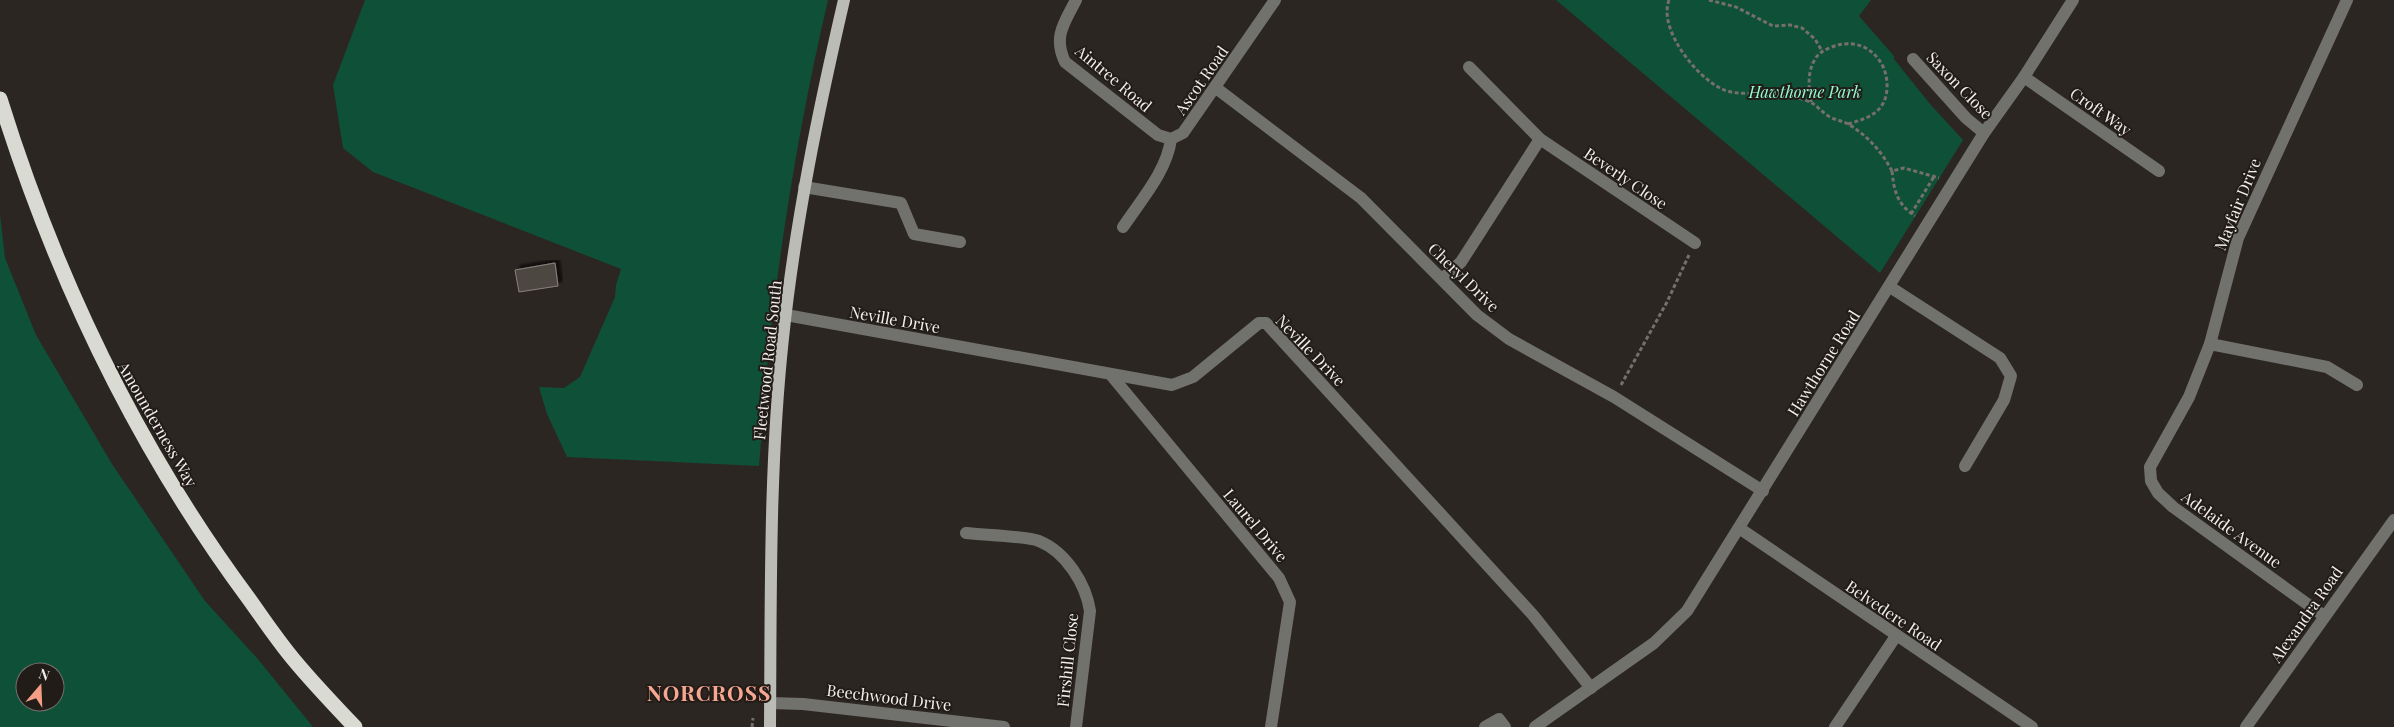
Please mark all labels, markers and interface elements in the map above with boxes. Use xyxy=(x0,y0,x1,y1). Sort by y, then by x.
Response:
street label: Aintree Road xyxy=(1071,39,1157,116)
street label: Ascot Road xyxy=(1169,41,1232,119)
street label: Saxon Close xyxy=(1922,47,1998,123)
park label: Hawthorne Park xyxy=(1748,81,1861,102)
street label: Croft Way xyxy=(2066,82,2136,140)
street label: Beverly Close xyxy=(1580,142,1672,214)
street label: Mayfair Drive xyxy=(2209,155,2265,253)
street label: Cheryl Drive xyxy=(1424,238,1504,316)
street label: Fleetwood Road South xyxy=(748,279,786,441)
street label: Neville Drive xyxy=(848,301,942,337)
street label: Hawthorne Road xyxy=(1782,306,1864,420)
street label: Neville Drive xyxy=(1272,310,1350,390)
street label: Amounderness Way xyxy=(113,357,202,491)
street label: Laurel Drive xyxy=(1219,484,1293,566)
street label: Adelaide Avenue xyxy=(2177,485,2286,572)
street label: Alexandra Road xyxy=(2264,562,2347,667)
street label: Belvedere Road xyxy=(1842,575,1946,655)
street label: Firshill Close xyxy=(1052,612,1082,708)
north arrow xyxy=(15,662,65,712)
text: N xyxy=(37,664,52,685)
district label: NORCROSS xyxy=(647,678,771,706)
street label: Beechwood Drive xyxy=(826,679,952,715)

